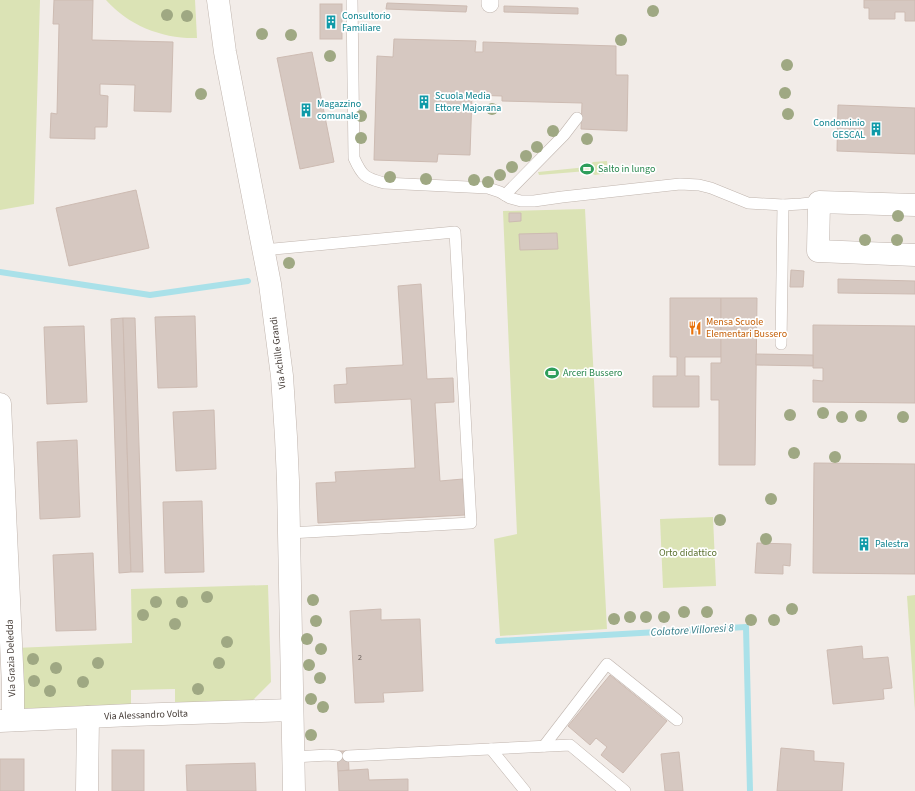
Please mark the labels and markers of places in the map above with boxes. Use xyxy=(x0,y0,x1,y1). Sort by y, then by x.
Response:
place label: Consultorio Familiare xyxy=(342,9,391,35)
building icon: Consultorio Familiare xyxy=(323,14,339,30)
place label: Scuola Media Ettore Majorana xyxy=(435,89,501,115)
building icon: Scuola Media Ettore Majorana xyxy=(416,94,432,110)
place label: Magazzino comunale xyxy=(317,97,361,123)
building icon: Magazzino comunale xyxy=(298,102,314,118)
place label: Condominio GESCAL xyxy=(813,116,865,142)
building icon: Condominio GESCAL xyxy=(868,121,884,137)
sports icon: Salto in lungo xyxy=(579,161,595,177)
place label: Salto in lungo xyxy=(598,162,655,176)
place label: Mensa Scuole Elementari Bussero xyxy=(706,315,787,341)
restaurant icon: Mensa Scuole Elementari Bussero xyxy=(687,320,703,336)
sports icon: Arceri Bussero xyxy=(544,365,560,381)
place label: Arceri Bussero xyxy=(563,366,623,380)
building icon: Palestra xyxy=(856,536,872,552)
place label: Palestra xyxy=(875,537,908,551)

